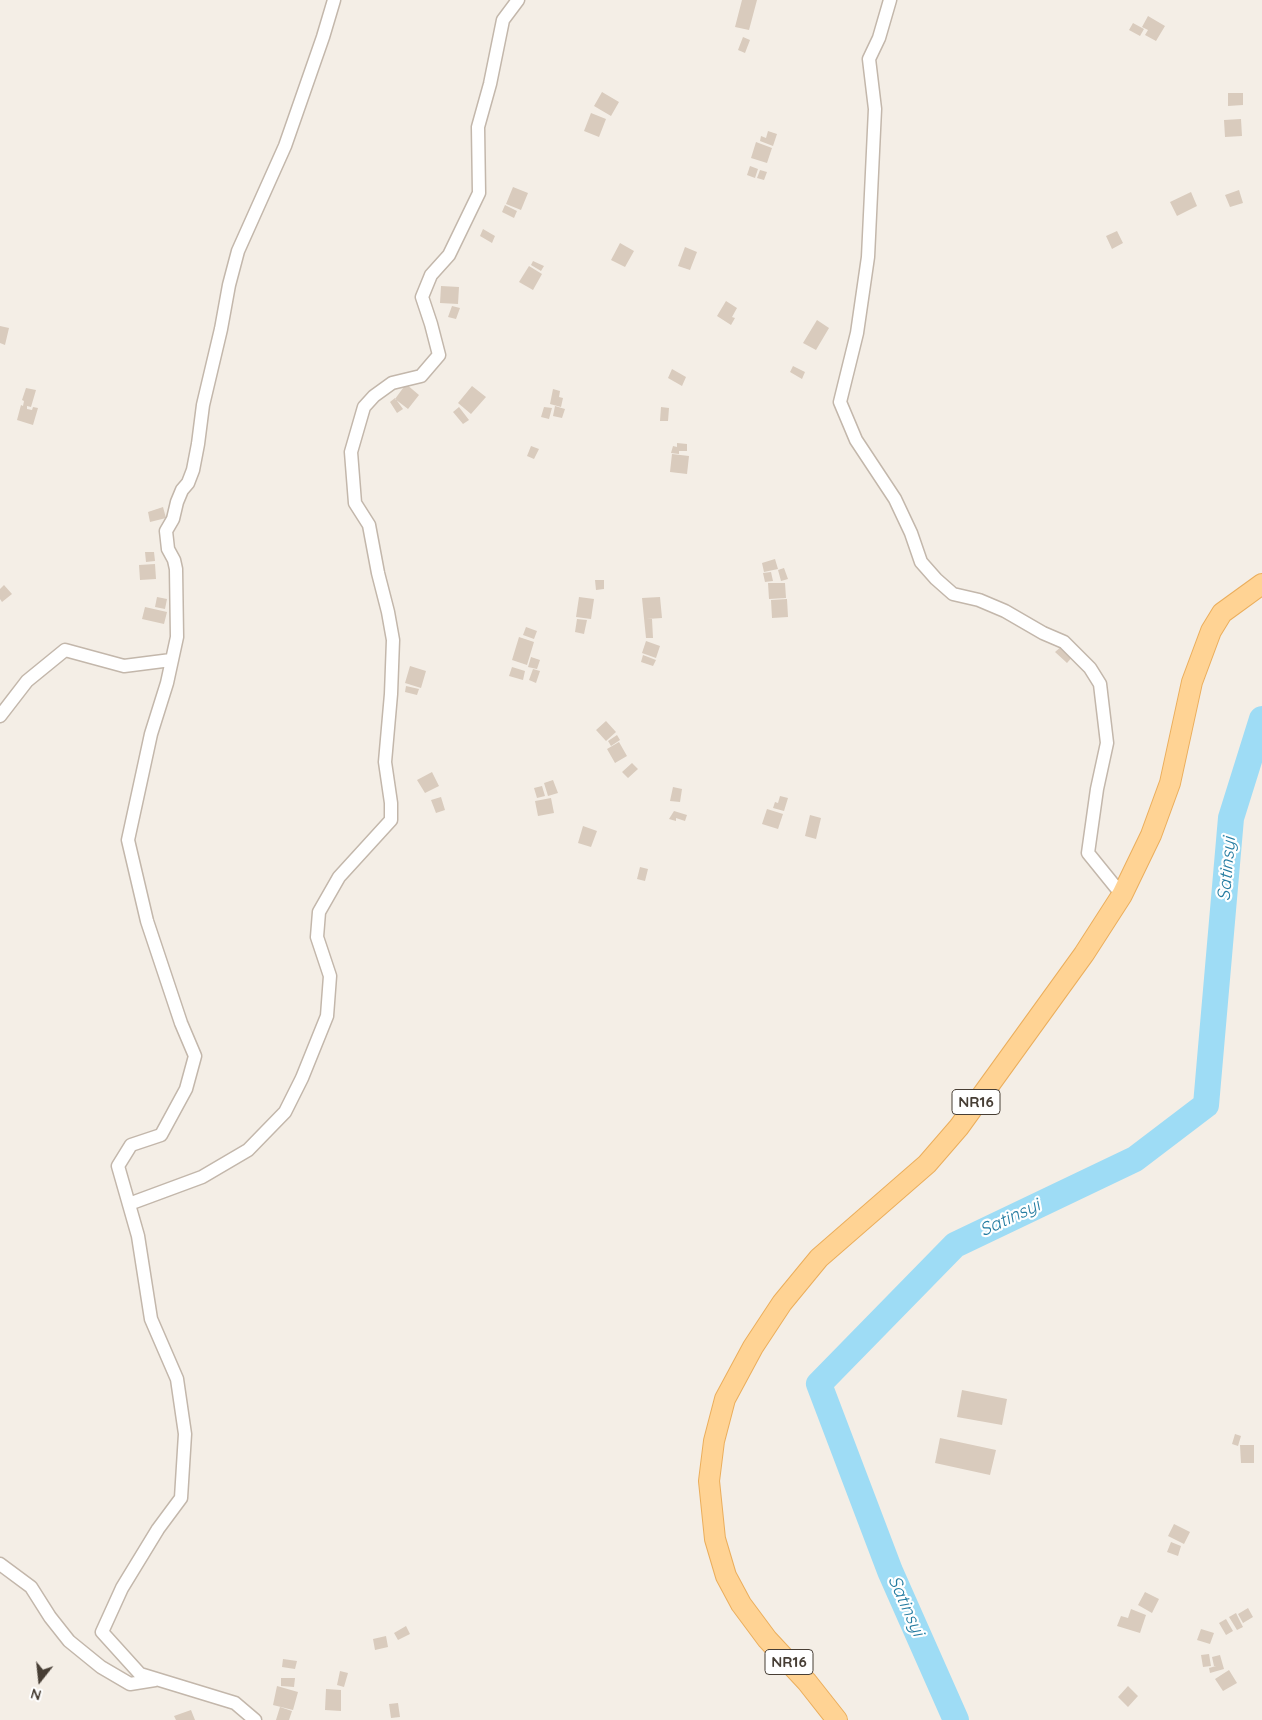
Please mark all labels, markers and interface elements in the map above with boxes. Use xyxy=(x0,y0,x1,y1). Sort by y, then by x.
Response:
water label: Satinsyi xyxy=(1213,836,1241,902)
road number: NR16 xyxy=(952,1090,1000,1114)
water label: Satinsyi xyxy=(976,1195,1044,1241)
water label: Satinsyi xyxy=(883,1572,929,1640)
road number: NR16 xyxy=(765,1650,813,1674)
north arrow xyxy=(15,1655,65,1705)
text: N xyxy=(28,1684,43,1704)

